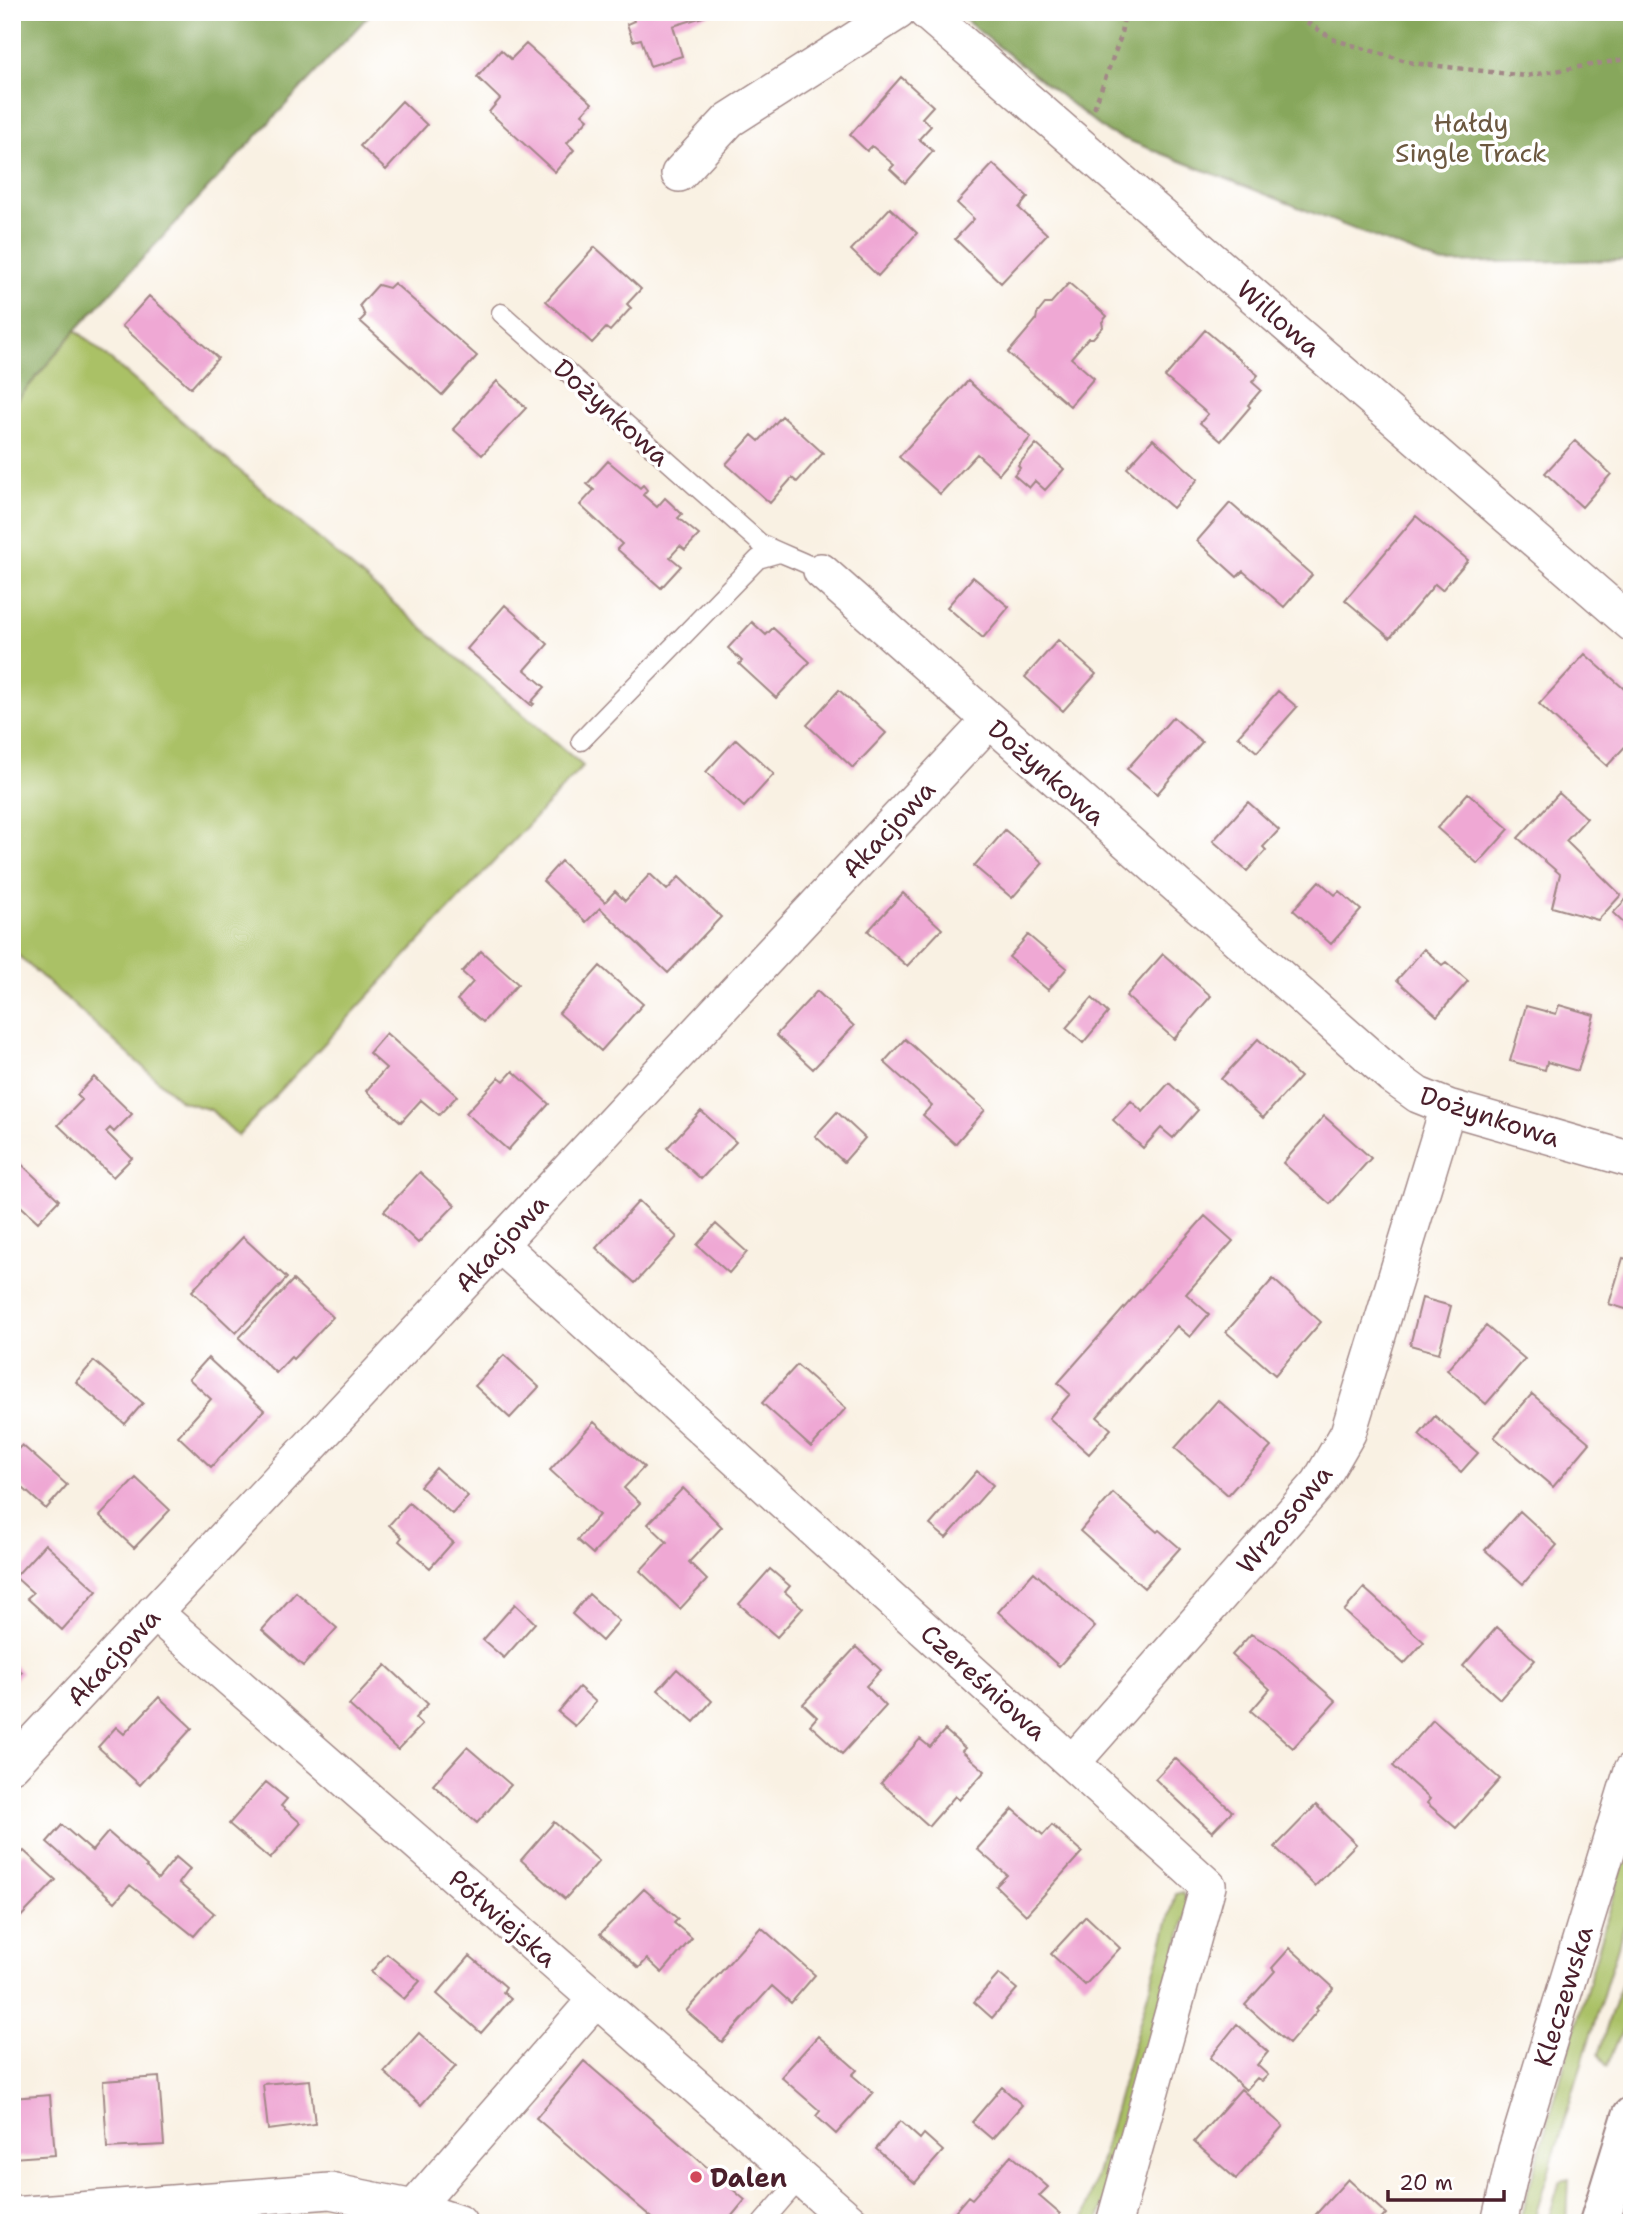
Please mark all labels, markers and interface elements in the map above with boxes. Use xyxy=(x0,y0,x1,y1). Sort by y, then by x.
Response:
park label: Hałdy Single Track xyxy=(1395,105,1547,170)
street label: Willowa xyxy=(1229,272,1329,364)
street label: Dożynkowa xyxy=(546,350,678,474)
street label: Dożynkowa xyxy=(981,711,1113,833)
street label: Akacjowa xyxy=(833,772,943,886)
street label: Dożynkowa xyxy=(1416,1077,1564,1155)
street label: Akacjowa xyxy=(446,1186,556,1300)
street label: Wrzosowa xyxy=(1228,1457,1340,1581)
street label: Akacjowa xyxy=(58,1600,168,1714)
street label: Czereśniowa xyxy=(913,1616,1055,1748)
street label: Półwiejska xyxy=(441,1861,565,1975)
street label: Kleczewska xyxy=(1525,1921,1601,2071)
scale bar xyxy=(1388,2158,1504,2202)
place label: Dalen xyxy=(710,2160,787,2195)
marker: Dalen xyxy=(688,2169,704,2185)
text: 20 m xyxy=(1399,2169,1453,2197)

